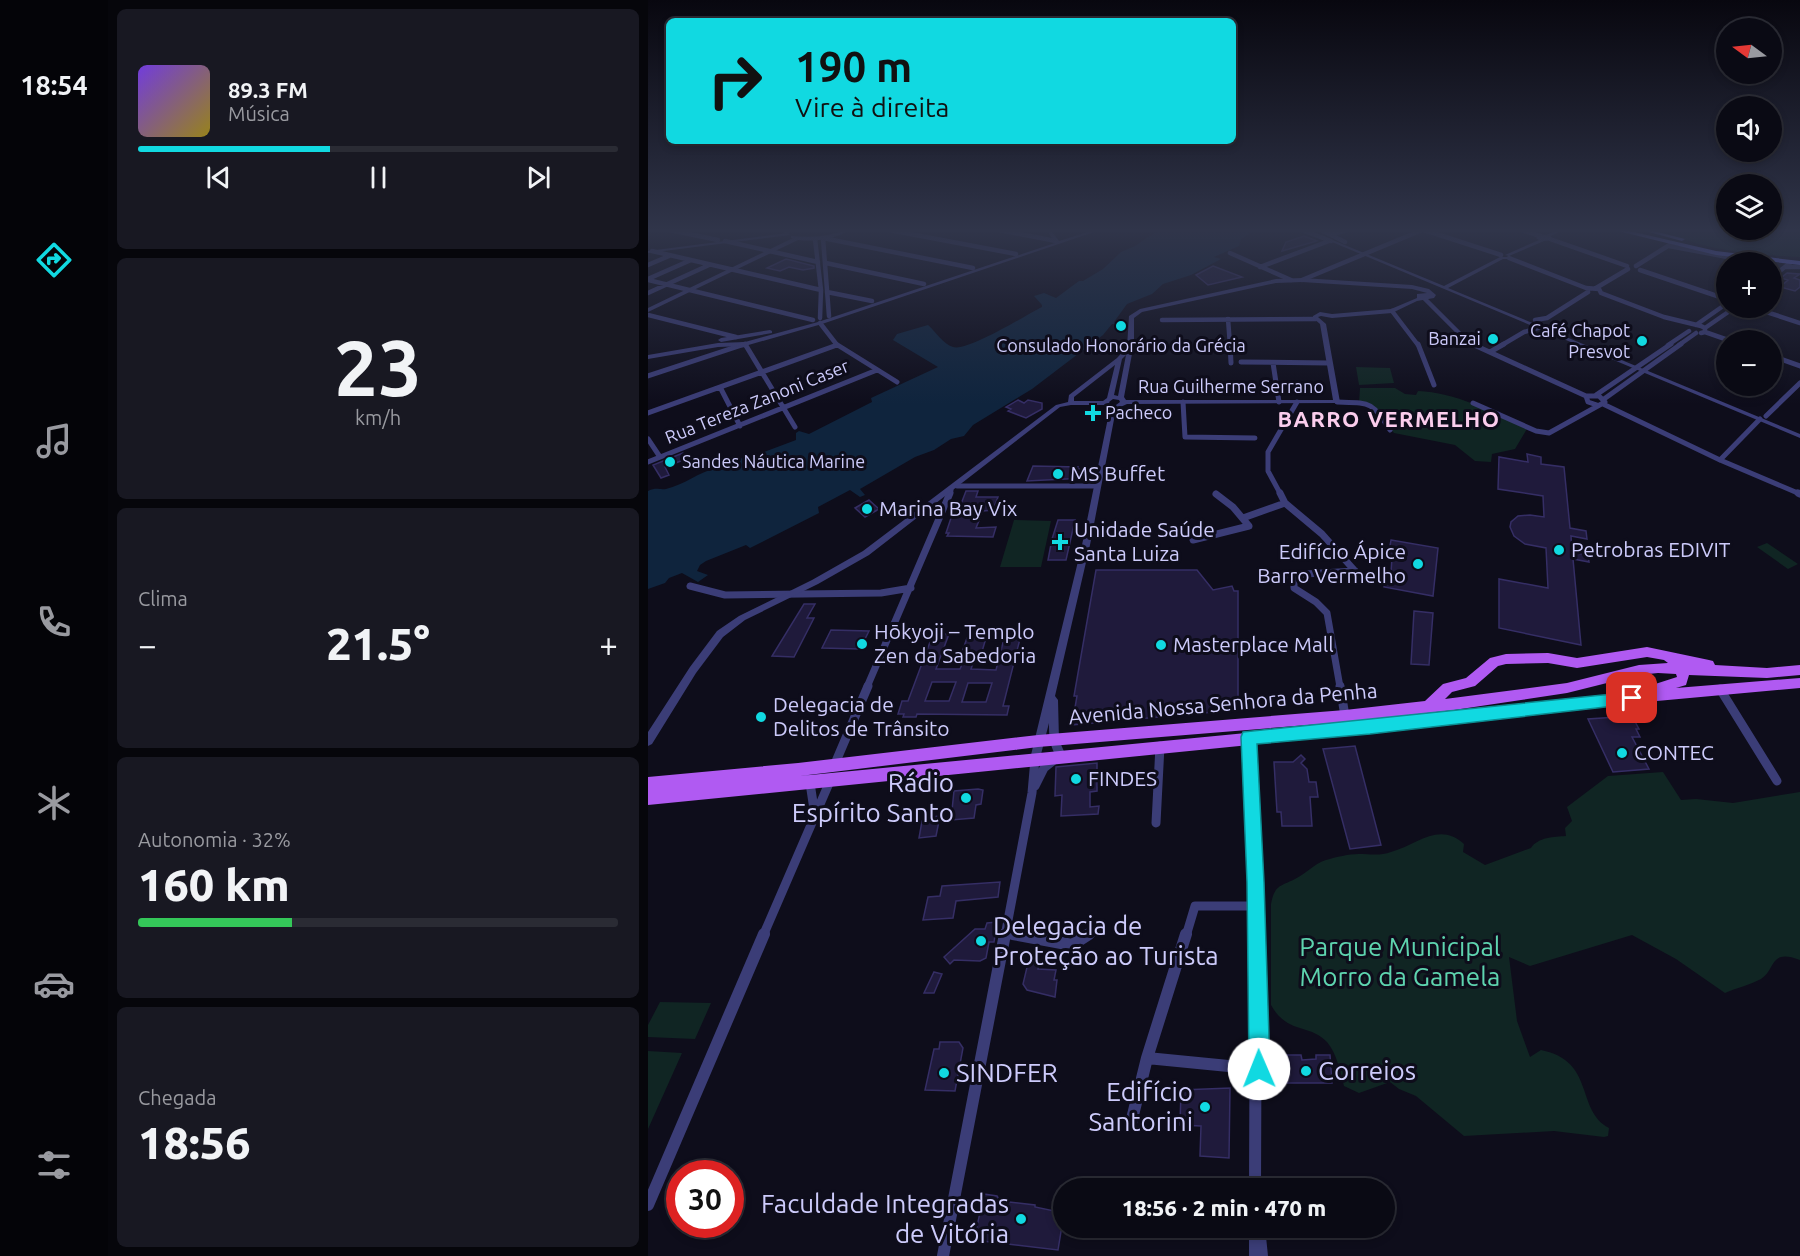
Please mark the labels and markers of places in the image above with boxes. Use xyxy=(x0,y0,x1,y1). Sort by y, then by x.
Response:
marker: Consulado Honorário da Grécia xyxy=(1114,319,1128,333)
place label: Café Chapot Presvot xyxy=(1530,320,1630,361)
place label: Banzai xyxy=(1428,328,1481,348)
marker: Banzai xyxy=(1486,332,1500,346)
marker: Café Chapot Presvot xyxy=(1635,334,1649,348)
place label: Consulado Honorário da Grécia xyxy=(996,335,1246,355)
place label: Pacheco xyxy=(1105,402,1172,422)
marker: Pacheco xyxy=(1086,406,1100,420)
place label: Sandes Náutica Marine xyxy=(682,451,865,471)
marker: Sandes Náutica Marine xyxy=(663,455,677,469)
place label: MS Buffet xyxy=(1070,461,1165,485)
marker: MS Buffet xyxy=(1051,467,1065,481)
place label: Marina Bay Vix xyxy=(879,496,1018,520)
marker: Marina Bay Vix xyxy=(860,502,874,516)
place label: Unidade Saúde Santa Luiza xyxy=(1074,517,1215,565)
marker: Unidade Saúde Santa Luiza xyxy=(1051,533,1069,551)
place label: Petrobras EDIVIT xyxy=(1571,537,1731,561)
place label: Edifício Ápice Barro Vermelho xyxy=(1257,539,1406,587)
marker: Petrobras EDIVIT xyxy=(1552,543,1566,557)
marker: Edifício Ápice Barro Vermelho xyxy=(1411,557,1425,571)
place label: Hōkyoji – Templo Zen da Sabedoria xyxy=(874,619,1036,667)
place label: Masterplace Mall xyxy=(1173,632,1334,656)
marker: Hōkyoji – Templo Zen da Sabedoria xyxy=(855,637,869,651)
marker: Masterplace Mall xyxy=(1154,638,1168,652)
pin xyxy=(1606,672,1657,723)
place label: Delegacia de Delitos de Trânsito xyxy=(773,692,950,740)
marker: Delegacia de Delitos de Trânsito xyxy=(754,710,768,724)
place label: CONTEC xyxy=(1634,740,1714,764)
marker: CONTEC xyxy=(1615,746,1629,760)
place label: FINDES xyxy=(1088,766,1157,790)
place label: Rádio Espírito Santo xyxy=(792,768,954,827)
marker: FINDES xyxy=(1069,772,1083,786)
marker: Rádio Espírito Santo xyxy=(959,791,973,805)
place label: Delegacia de Proteção ao Turista xyxy=(993,911,1219,970)
marker: Delegacia de Proteção ao Turista xyxy=(974,934,988,948)
place label: Correios xyxy=(1318,1056,1416,1085)
place label: SINDFER xyxy=(956,1058,1058,1087)
marker: Correios xyxy=(1299,1064,1313,1078)
marker: SINDFER xyxy=(937,1066,951,1080)
place label: Edifício Santorini xyxy=(1088,1077,1193,1136)
marker: Edifício Santorini xyxy=(1198,1100,1212,1114)
place label: Faculdade Integradas de Vitória xyxy=(761,1189,1009,1248)
marker: Faculdade Integradas de Vitória xyxy=(1014,1212,1028,1226)

